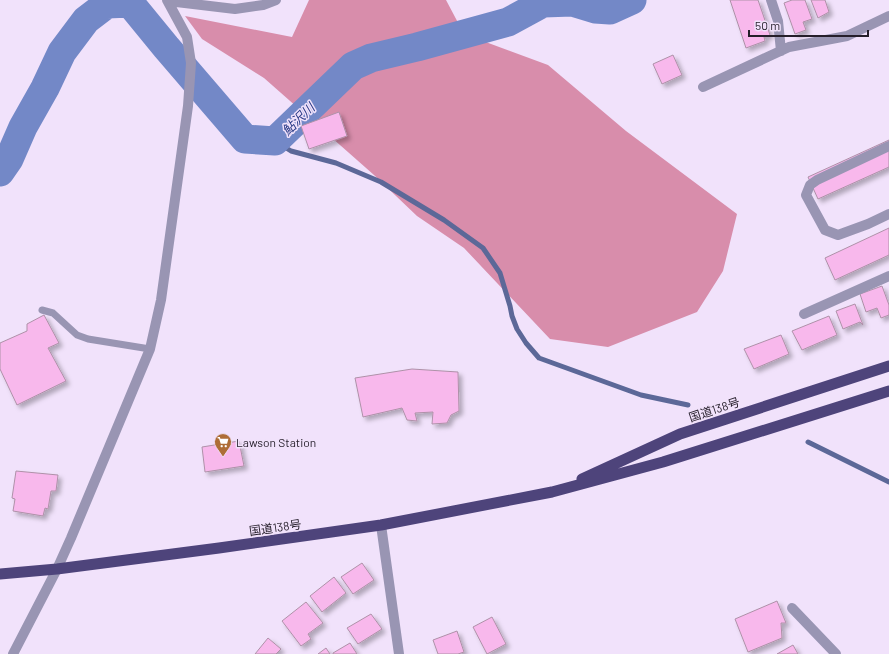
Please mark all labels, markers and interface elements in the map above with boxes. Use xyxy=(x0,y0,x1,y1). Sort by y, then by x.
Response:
scale bar xyxy=(749,12,868,38)
text: 50 m xyxy=(755,18,780,32)
water label: 鮎沢川 xyxy=(278,98,319,138)
street label: 国道138号 xyxy=(687,394,741,424)
supermarket icon: Lawson Station xyxy=(213,432,233,457)
place label: Lawson Station xyxy=(236,435,316,449)
street label: 国道138号 xyxy=(248,516,302,538)

